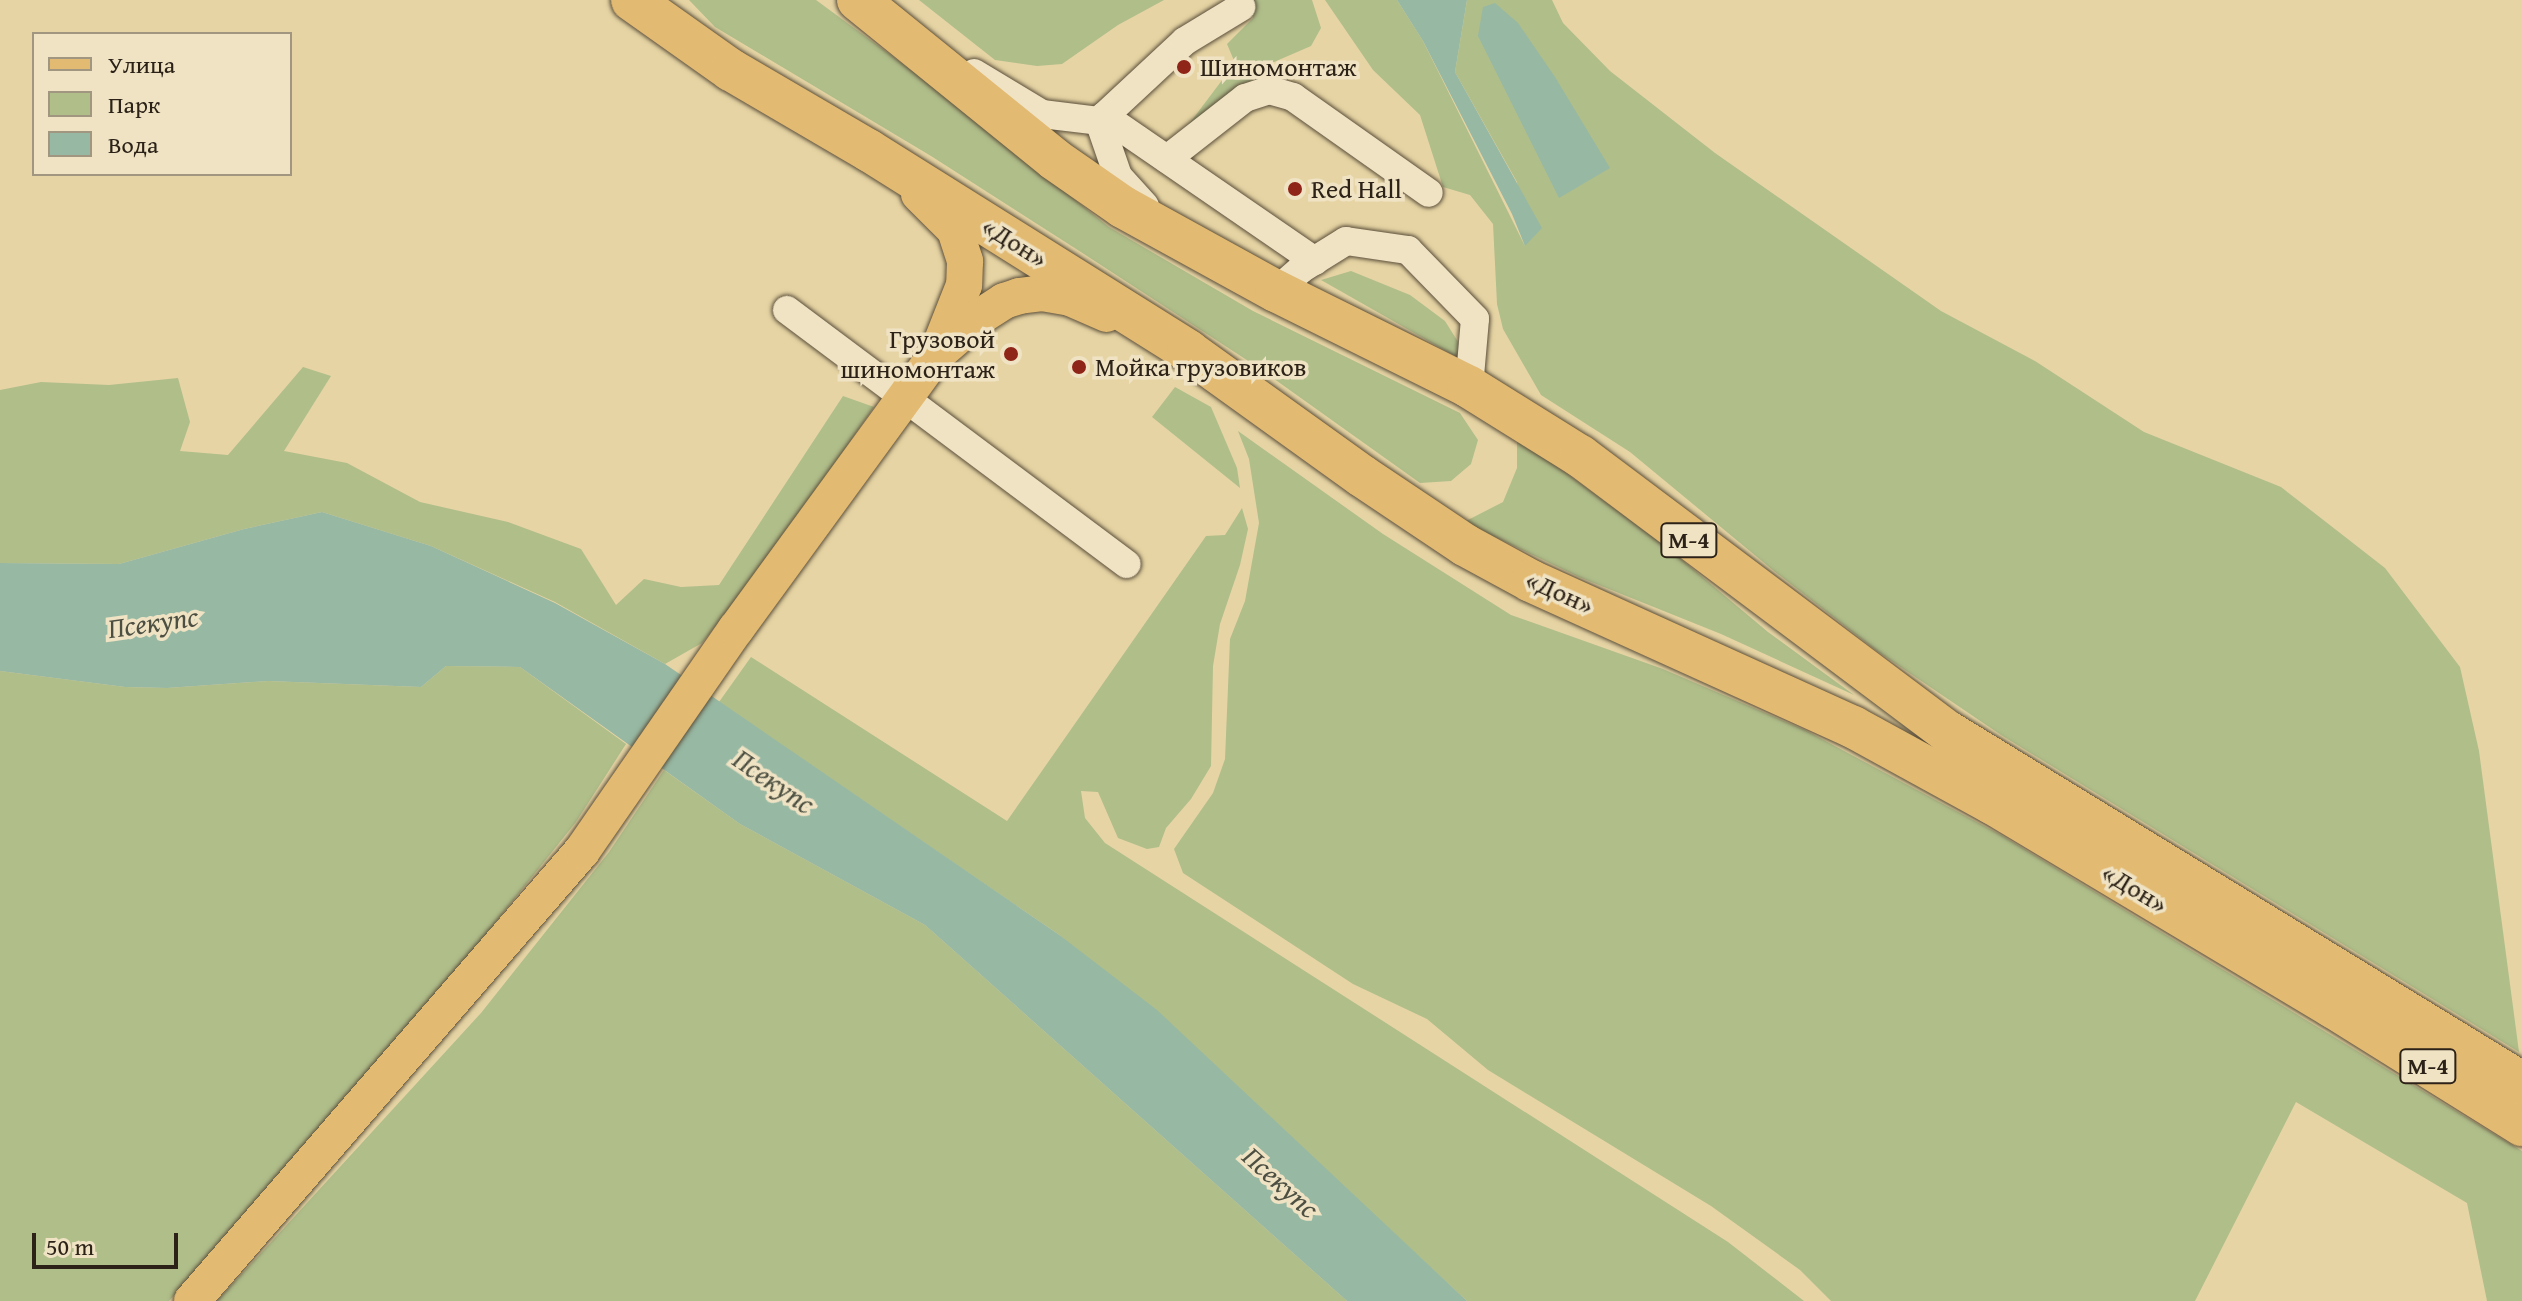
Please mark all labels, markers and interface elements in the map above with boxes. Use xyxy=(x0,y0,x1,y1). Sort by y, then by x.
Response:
legend xyxy=(32,32,292,176)
text: Улица xyxy=(108,47,175,82)
place label: Шиномонтаж xyxy=(1200,51,1356,83)
marker: Шиномонтаж xyxy=(1175,58,1193,76)
text: Парк xyxy=(108,87,160,122)
text: Вода xyxy=(108,127,158,162)
place label: Red Hall xyxy=(1311,173,1402,205)
marker: Red Hall xyxy=(1286,180,1304,198)
street label: «Дон» xyxy=(977,210,1053,274)
place label: Грузовой шиномонтаж xyxy=(841,323,995,384)
marker: Грузовой шиномонтаж xyxy=(1002,345,1020,363)
place label: Мойка грузовиков xyxy=(1095,351,1306,383)
marker: Мойка грузовиков xyxy=(1070,358,1088,376)
road number: М-4 xyxy=(1659,520,1719,560)
street label: «Дон» xyxy=(1521,563,1599,621)
water label: Псекупс xyxy=(106,599,200,645)
water label: Псекупс xyxy=(727,742,821,820)
street label: «Дон» xyxy=(2097,856,2173,920)
road number: М-4 xyxy=(2398,1046,2458,1086)
water label: Псекупс xyxy=(1236,1139,1326,1225)
scale bar xyxy=(36,1217,182,1267)
text: 50 m xyxy=(46,1229,94,1264)

